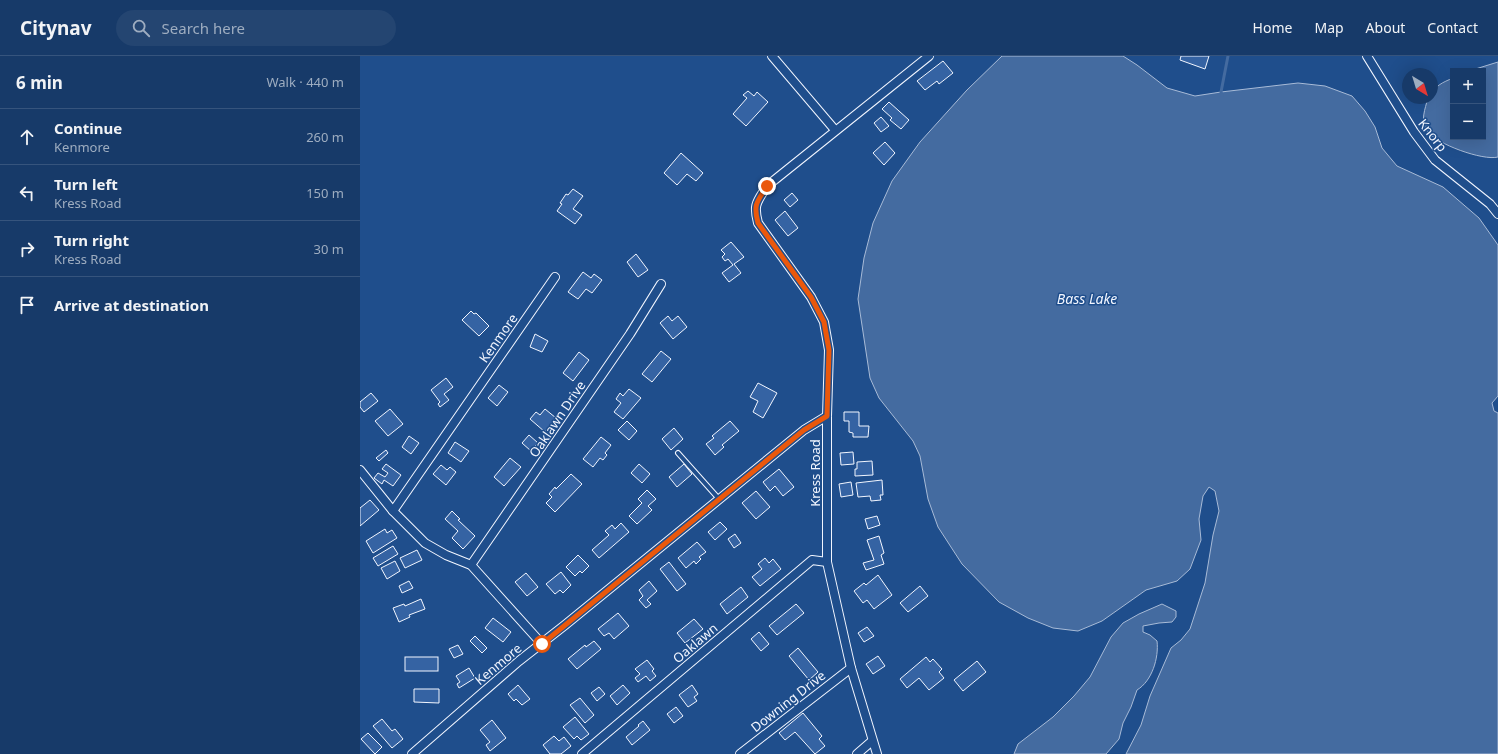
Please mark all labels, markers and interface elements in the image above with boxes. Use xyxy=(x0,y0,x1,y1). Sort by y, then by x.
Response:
search box xyxy=(116,10,396,46)
text: Citynav xyxy=(20,15,92,41)
icon: search xyxy=(130,17,152,39)
text: Search here xyxy=(162,18,245,38)
text: Home xyxy=(1253,18,1292,37)
text: Map xyxy=(1314,18,1344,37)
text: About xyxy=(1366,18,1405,37)
text: Contact xyxy=(1427,18,1478,37)
north arrow xyxy=(1402,68,1438,104)
map controls xyxy=(1450,68,1486,140)
button: + xyxy=(1450,68,1486,104)
text: 6 min xyxy=(16,71,63,94)
text: Walk · 440 m xyxy=(266,73,344,91)
button: − xyxy=(1450,104,1486,140)
street label: Knorp xyxy=(1414,115,1452,155)
text: Continue xyxy=(54,118,122,138)
icon: ahead xyxy=(16,126,38,148)
text: 260 m xyxy=(306,128,344,146)
text: Kenmore xyxy=(54,138,110,156)
text: Turn left xyxy=(54,174,118,194)
route end xyxy=(758,177,776,195)
icon: left xyxy=(16,182,38,204)
text: 150 m xyxy=(306,184,344,202)
text: Kress Road xyxy=(54,194,122,212)
text: Turn right xyxy=(54,230,129,250)
icon: right xyxy=(16,238,38,260)
text: 30 m xyxy=(314,240,344,258)
text: Kress Road xyxy=(54,250,122,268)
water label: Bass Lake xyxy=(1057,289,1117,308)
icon: arrive xyxy=(16,294,38,316)
text: Arrive at destination xyxy=(54,295,209,315)
street label: Kenmore xyxy=(475,310,521,366)
street label: Oaklawn Drive xyxy=(525,377,589,461)
street label: Kress Road xyxy=(806,439,824,507)
street label: Oaklawn xyxy=(669,619,721,667)
route start xyxy=(533,635,551,653)
street label: Kenmore xyxy=(471,639,525,689)
street label: Downing Drive xyxy=(747,666,829,736)

